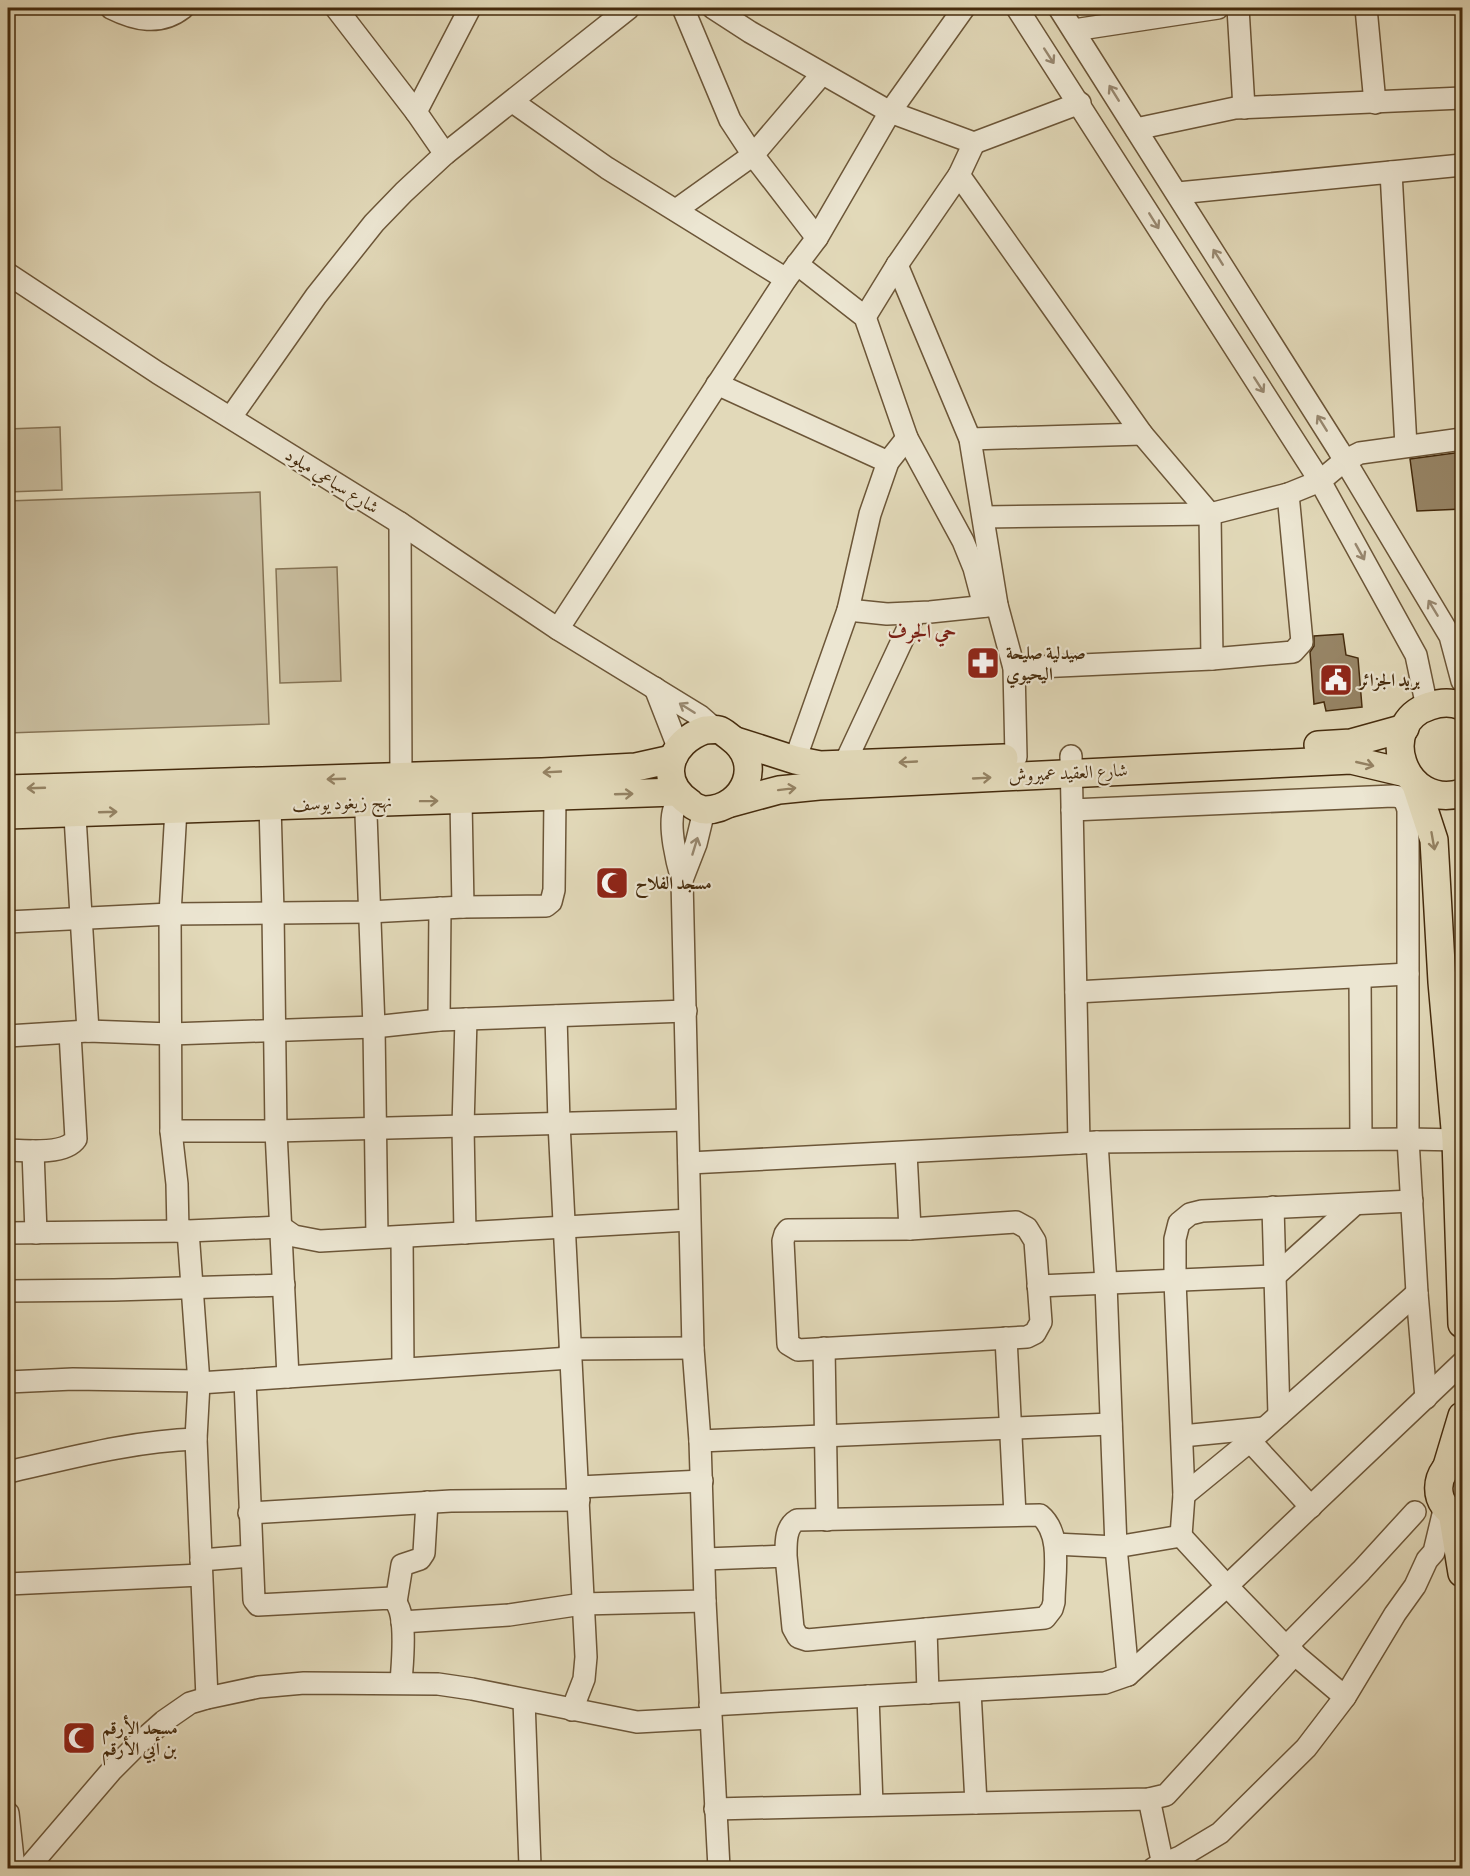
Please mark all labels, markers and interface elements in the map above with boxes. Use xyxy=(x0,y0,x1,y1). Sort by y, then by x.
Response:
one-way arrow xyxy=(1043,48,1055,64)
one-way arrow xyxy=(1107,85,1119,102)
one-way arrow xyxy=(1148,212,1161,229)
one-way arrow xyxy=(1212,249,1224,266)
one-way arrow xyxy=(1253,376,1265,393)
one-way arrow xyxy=(1315,415,1327,432)
street label: شارع سباعي ميلود xyxy=(279,443,383,522)
one-way arrow xyxy=(1354,543,1366,560)
one-way arrow xyxy=(1426,600,1438,617)
district label: حي الجرف xyxy=(888,618,956,647)
place label: صيدلية صليحة اليحيوي xyxy=(1006,641,1086,689)
pharmacy icon: صيدلية صليحة اليحيوي xyxy=(965,645,1001,681)
public building icon: بريد الجزائر xyxy=(1318,662,1354,698)
place label: بريد الجزائر xyxy=(1357,668,1421,692)
one-way arrow xyxy=(679,701,696,713)
one-way arrow xyxy=(898,756,918,767)
street label: شارع العقيد عميروش xyxy=(1008,758,1128,791)
one-way arrow xyxy=(1355,758,1374,770)
one-way arrow xyxy=(542,766,562,777)
one-way arrow xyxy=(971,772,991,783)
one-way arrow xyxy=(326,774,346,785)
one-way arrow xyxy=(27,783,47,794)
one-way arrow xyxy=(777,783,797,794)
one-way arrow xyxy=(613,788,633,800)
street label: نهج زيغود يوسف xyxy=(292,789,392,821)
one-way arrow xyxy=(418,795,438,807)
one-way arrow xyxy=(97,806,117,818)
one-way arrow xyxy=(1428,831,1439,850)
one-way arrow xyxy=(690,837,701,856)
mosque icon: مسجد الفلاح xyxy=(594,865,630,901)
place label: مسجد الفلاح xyxy=(635,871,712,899)
place label: مسجد الأرقم بن أبي الأرقم xyxy=(102,1714,178,1766)
mosque icon: مسجد الأرقم بن أبي الأرقم xyxy=(61,1720,97,1756)

